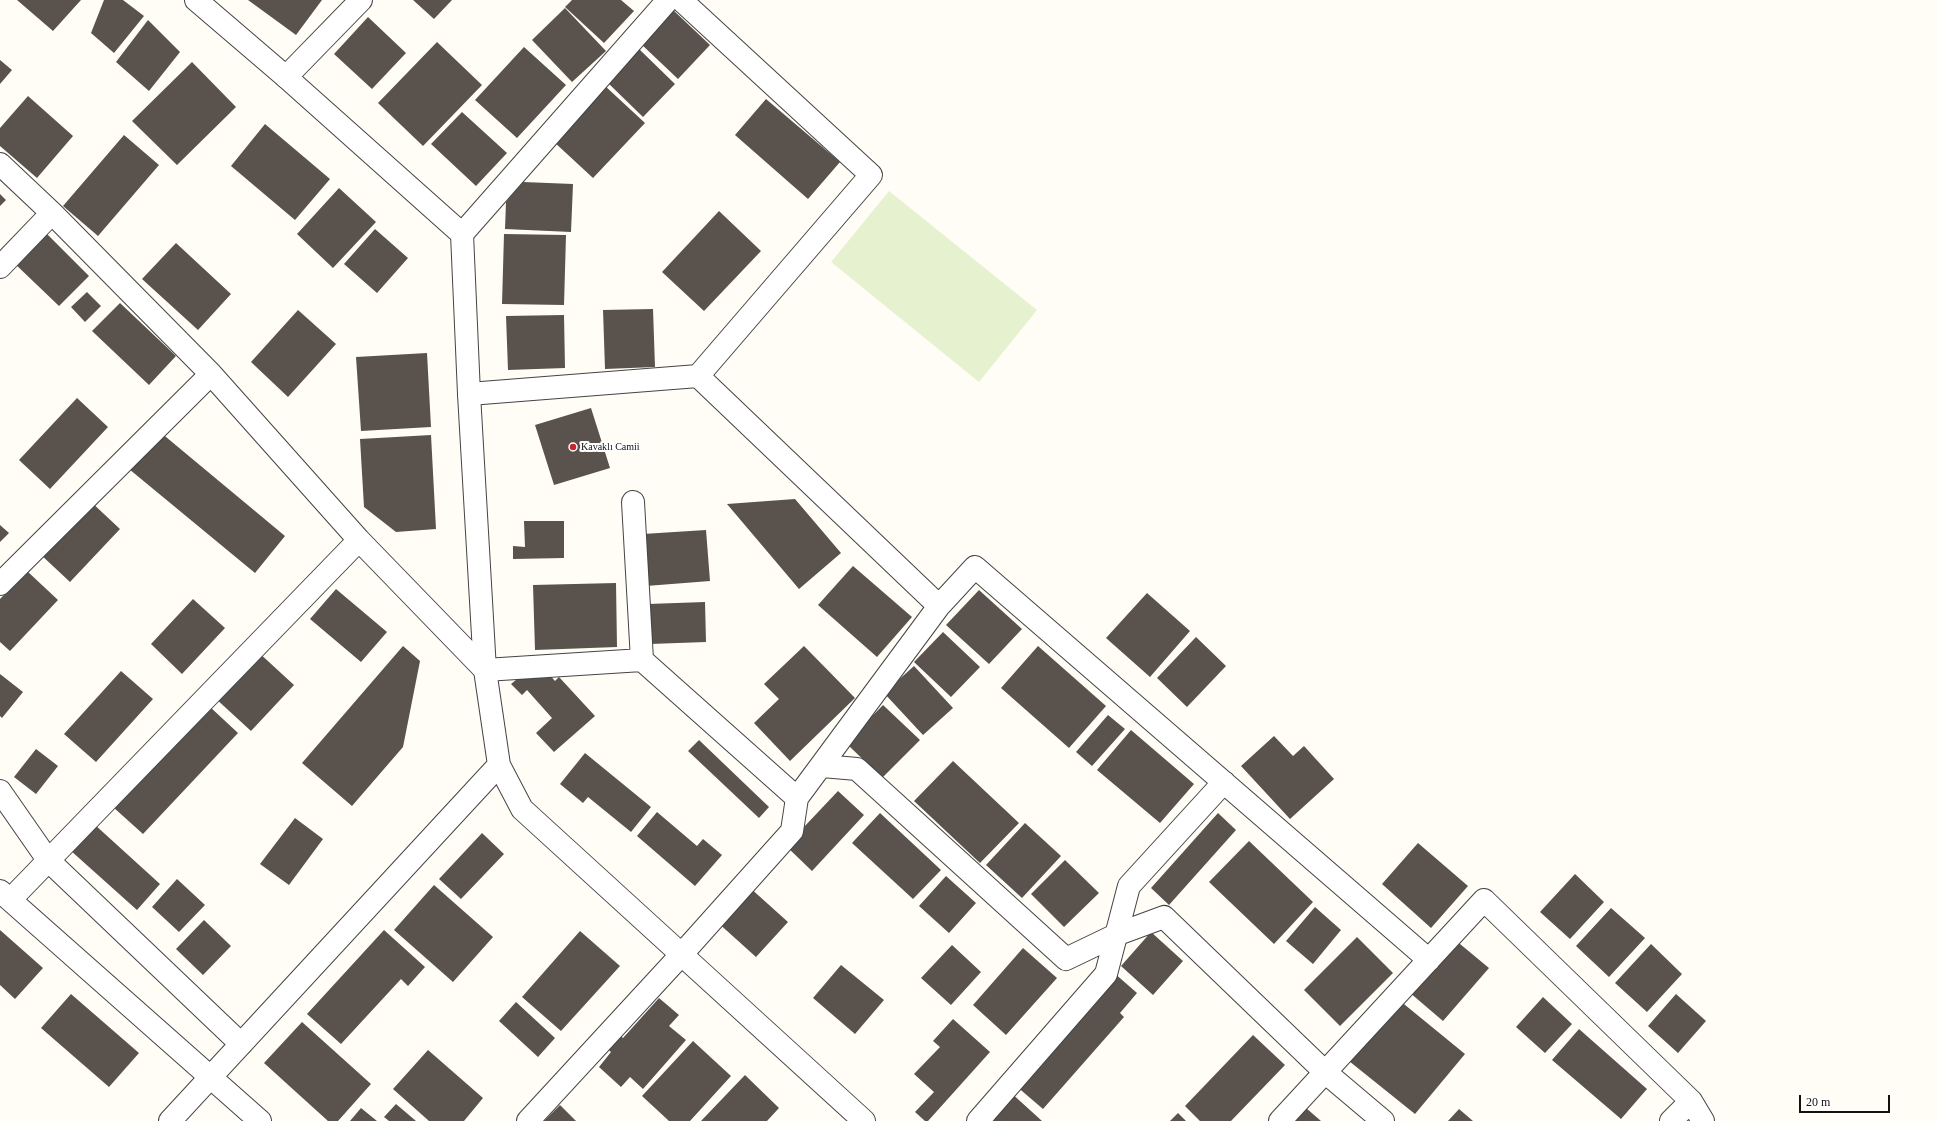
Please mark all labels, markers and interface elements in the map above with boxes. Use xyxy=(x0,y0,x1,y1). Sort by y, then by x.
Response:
place label: Kavaklı Camii xyxy=(581,441,640,453)
marker: Kavaklı Camii xyxy=(568,442,578,452)
scale bar xyxy=(1801,1087,1892,1113)
text: 20 m xyxy=(1806,1095,1830,1109)

